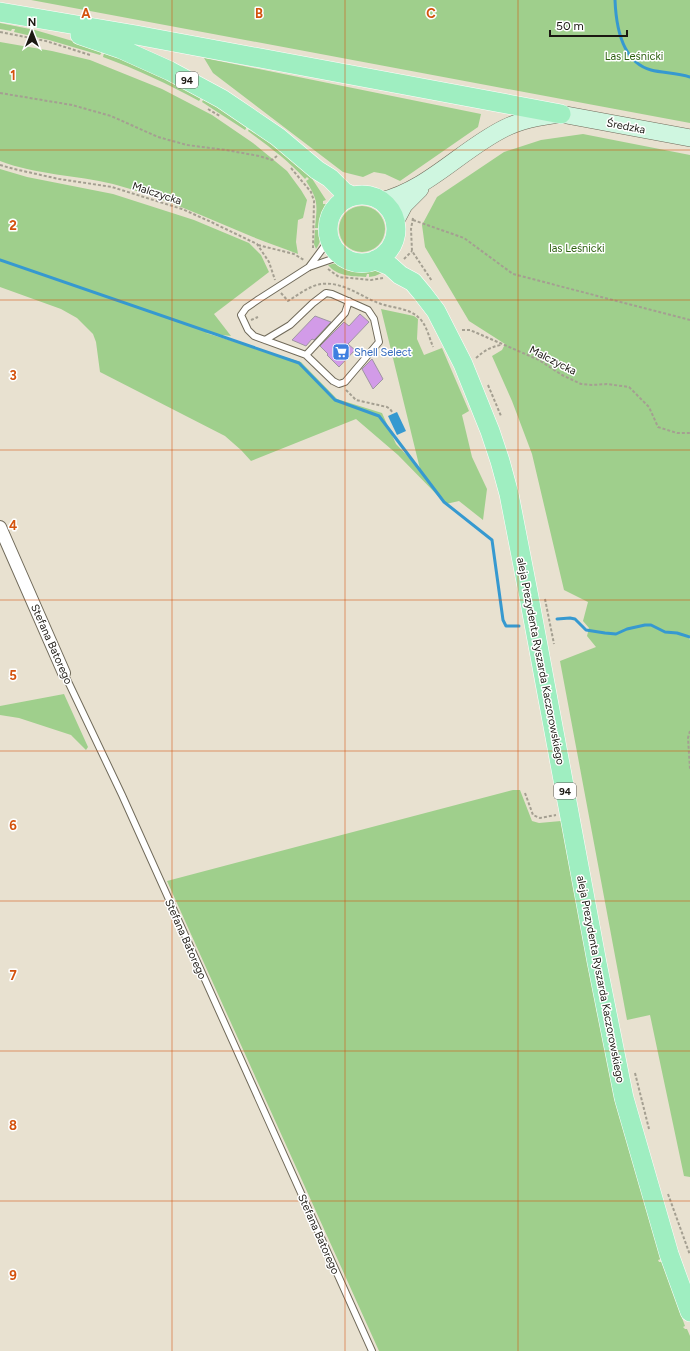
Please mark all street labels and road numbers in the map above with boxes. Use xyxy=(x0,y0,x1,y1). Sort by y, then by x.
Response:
road number: 94 xyxy=(176,72,198,88)
street label: Średzka xyxy=(605,115,647,137)
street label: Malczycka xyxy=(131,179,183,208)
street label: Malczycka xyxy=(527,343,579,378)
street label: aleja Prezydenta Ryszarda Kaczorowskiego xyxy=(514,556,567,766)
street label: Stefana Batorego xyxy=(28,602,75,686)
road number: 94 xyxy=(554,783,576,799)
street label: aleja Prezydenta Ryszarda Kaczorowskiego xyxy=(574,874,627,1084)
street label: Stefana Batorego xyxy=(162,897,209,981)
street label: Stefana Batorego xyxy=(295,1192,342,1276)

